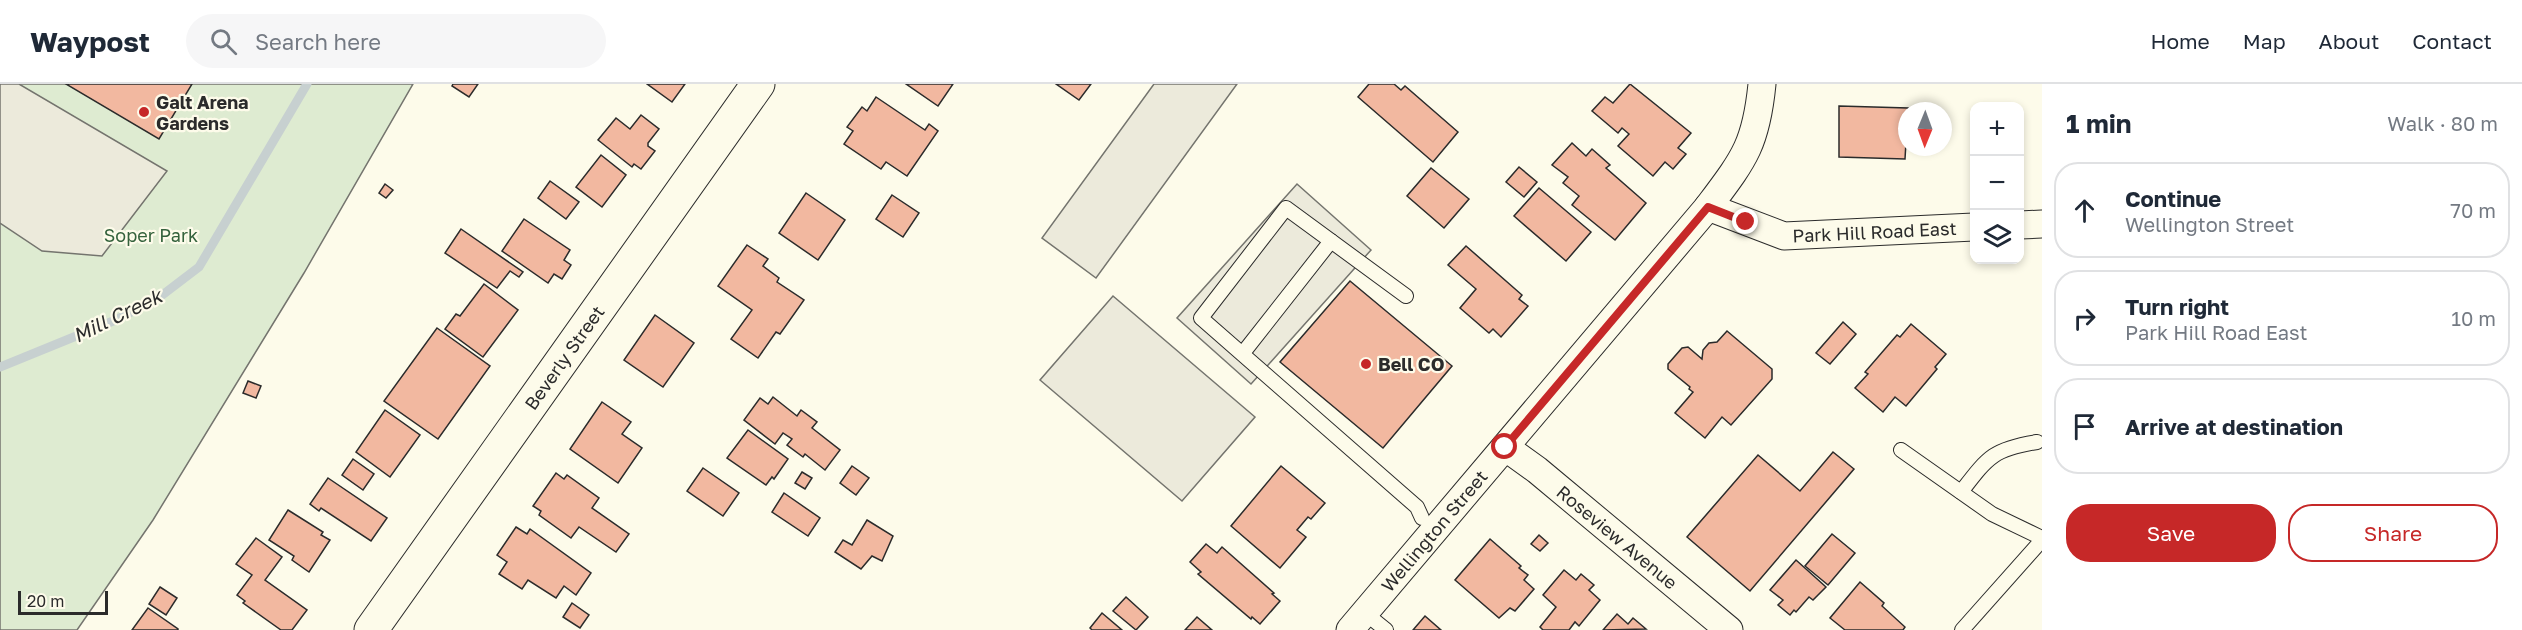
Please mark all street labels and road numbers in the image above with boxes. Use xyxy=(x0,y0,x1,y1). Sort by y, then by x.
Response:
street label: Park Hill Road East xyxy=(1792,217,1957,247)
street label: Beverly Street xyxy=(520,301,609,414)
street label: Wellington Street xyxy=(1376,465,1492,596)
street label: Roseview Avenue xyxy=(1553,480,1682,594)

